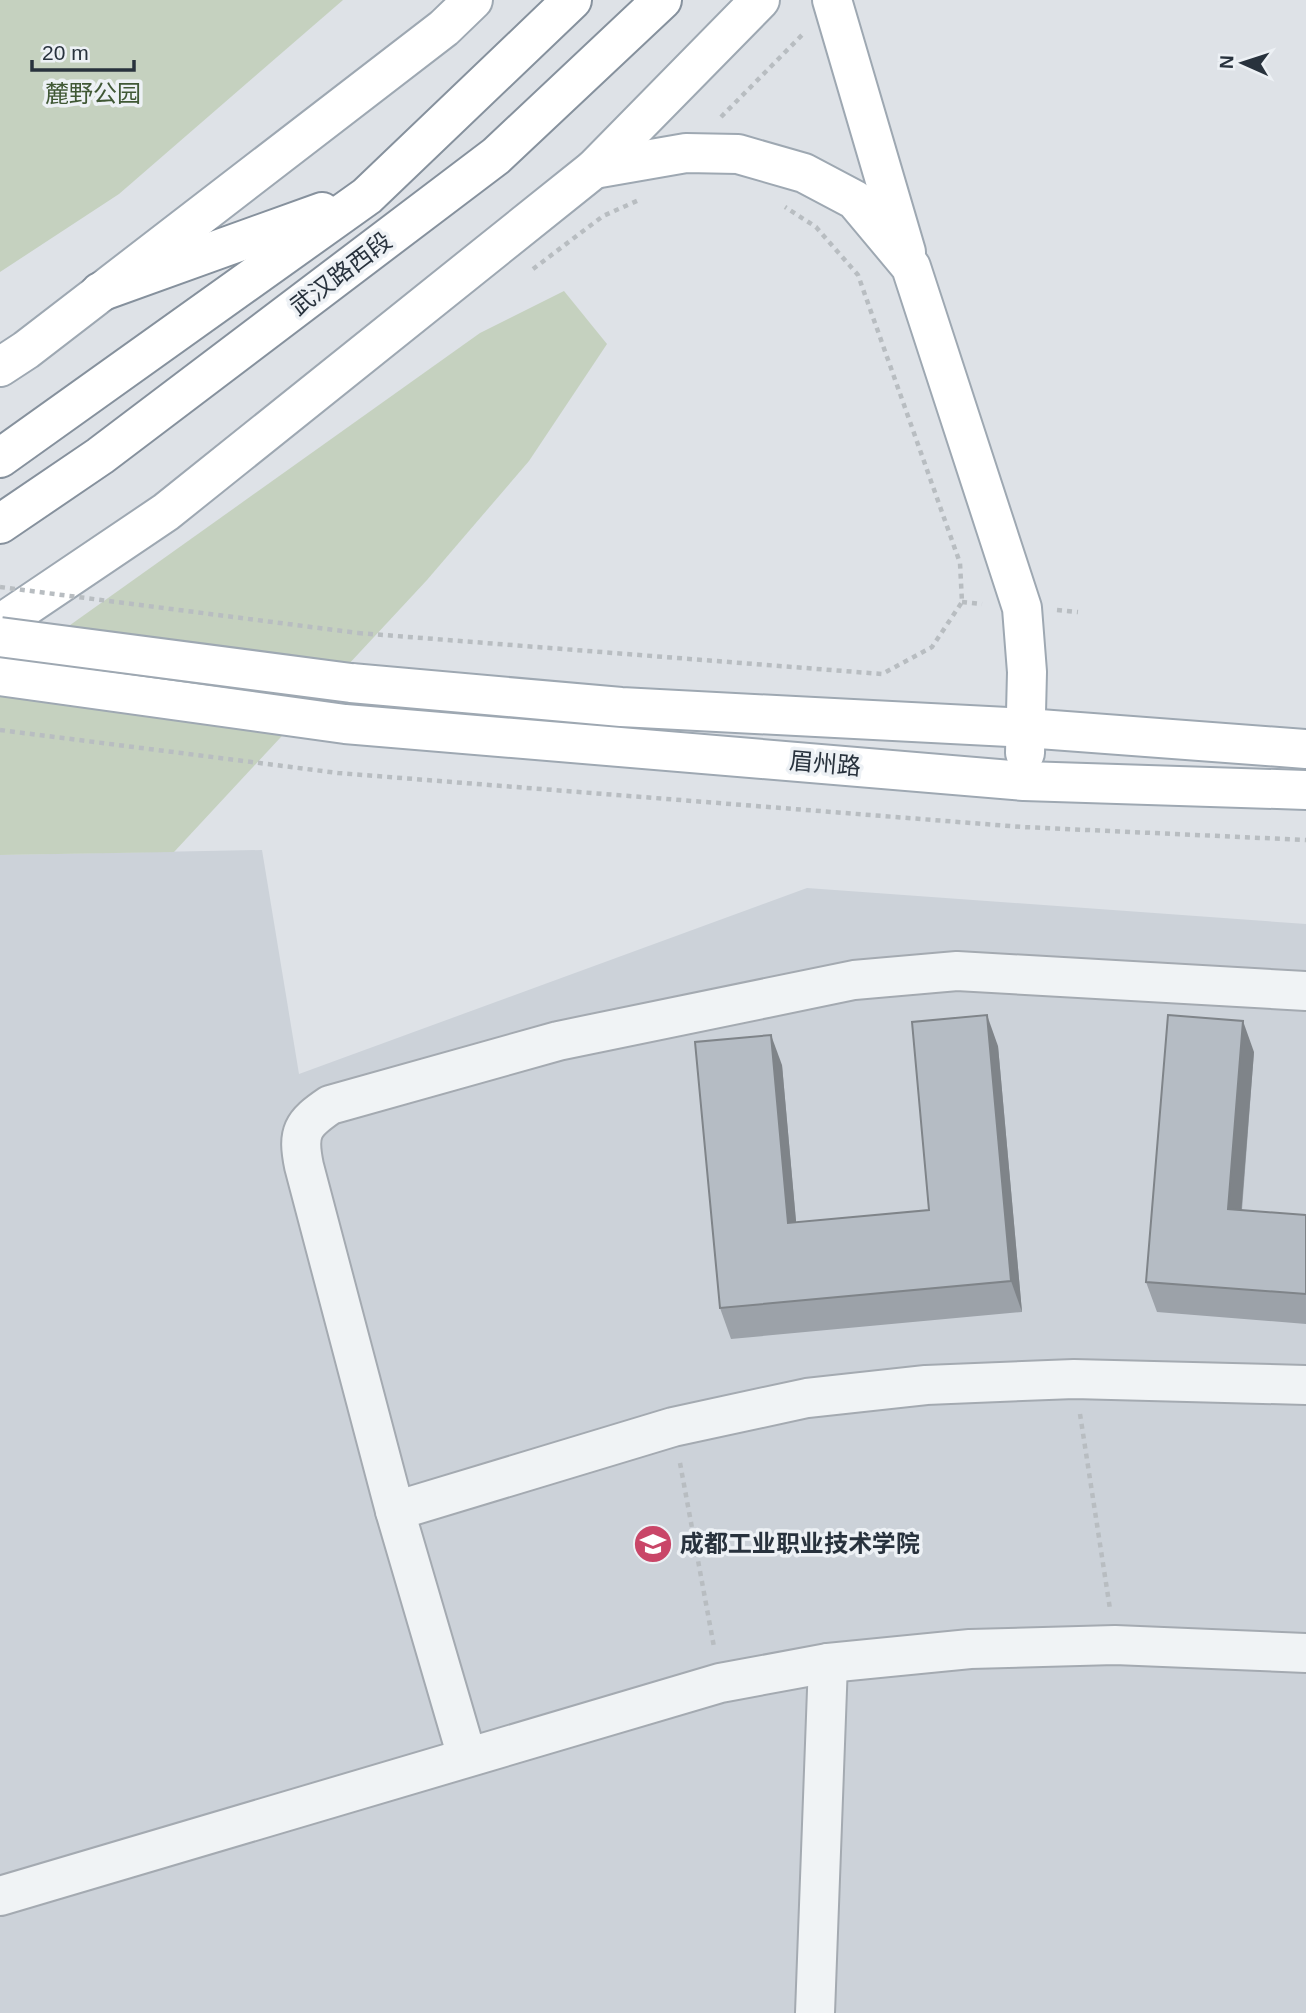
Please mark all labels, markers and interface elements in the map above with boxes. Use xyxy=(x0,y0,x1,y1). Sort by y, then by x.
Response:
scale bar xyxy=(32,28,133,72)
north arrow xyxy=(1208,28,1278,98)
text: 20 m xyxy=(42,41,89,64)
text: N xyxy=(1216,55,1237,70)
park label: 麓野公园 xyxy=(45,80,141,107)
street label: 武汉路西段 xyxy=(285,227,397,320)
street label: 眉州路 xyxy=(788,747,862,780)
school or university icon: 成都工业职业技术学院 xyxy=(632,1523,674,1565)
place label: 成都工业职业技术学院 xyxy=(680,1530,920,1557)

